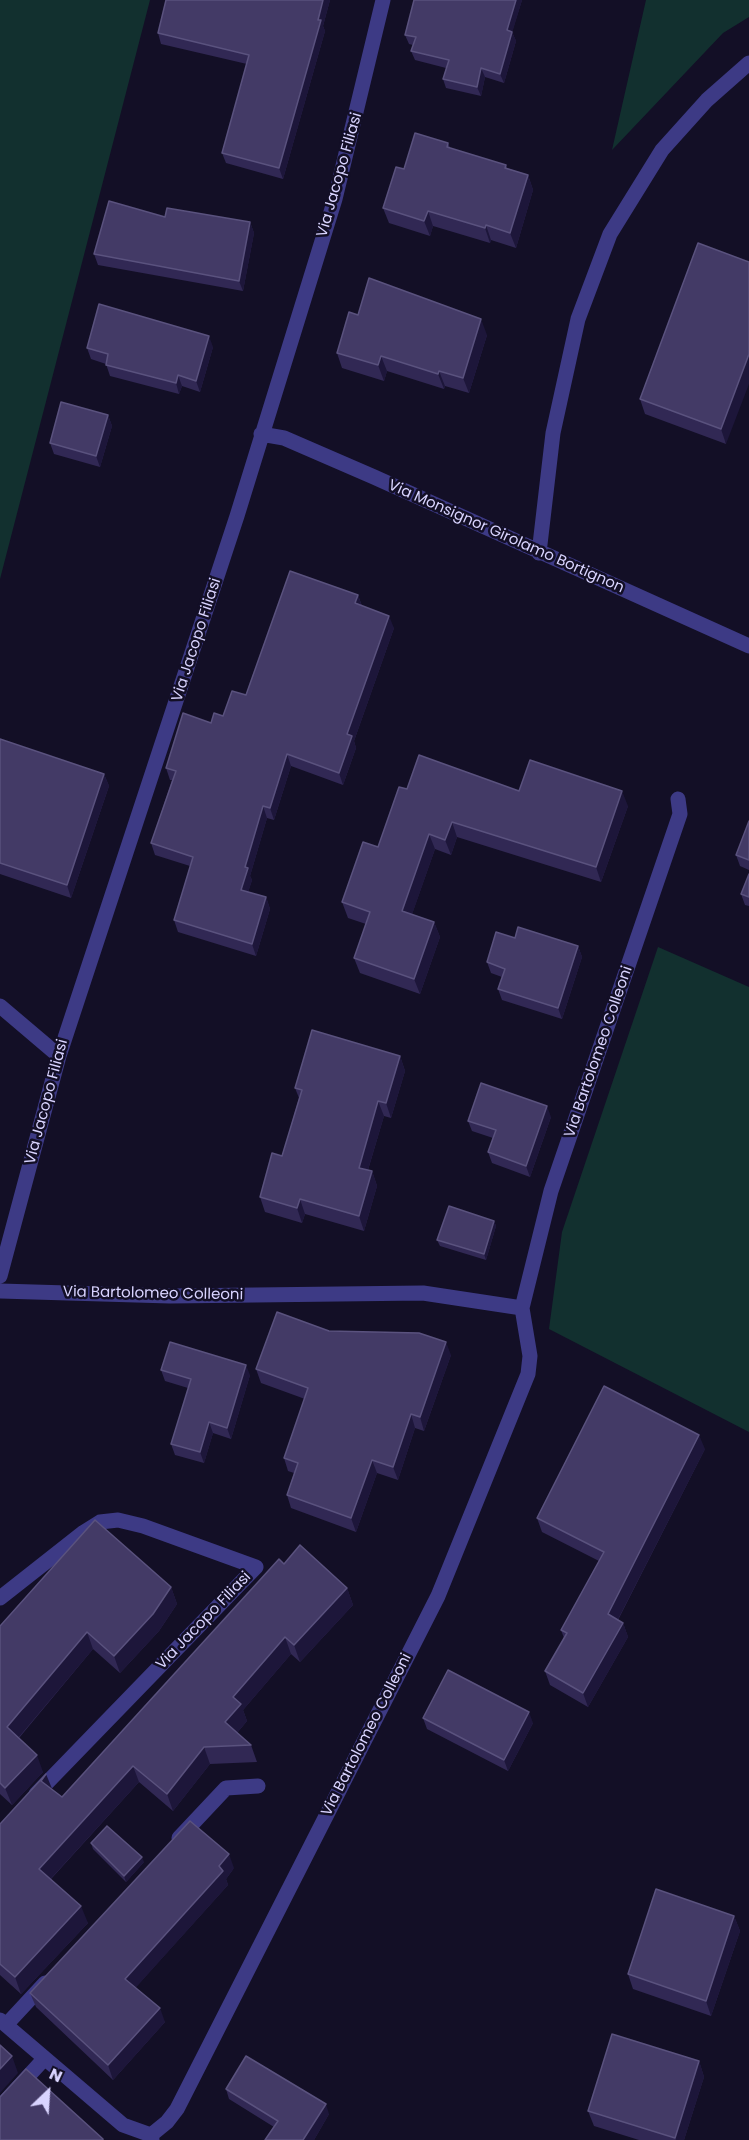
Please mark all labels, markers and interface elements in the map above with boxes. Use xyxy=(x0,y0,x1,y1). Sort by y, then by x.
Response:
street label: Via Jacopo Filiasi xyxy=(314,111,366,239)
street label: Via Monsignor Girolamo Bortignon xyxy=(385,477,627,597)
street label: Via Jacopo Filiasi xyxy=(169,576,225,704)
street label: Via Bartolomeo Colleoni xyxy=(561,964,637,1140)
street label: Via Jacopo Filiasi xyxy=(22,1037,72,1167)
street label: Via Bartolomeo Colleoni xyxy=(63,1283,243,1305)
street label: Via Jacopo Filiasi xyxy=(153,1568,255,1674)
street label: Via Bartolomeo Colleoni xyxy=(318,1651,416,1819)
north arrow xyxy=(18,2062,78,2122)
text: N xyxy=(45,2062,66,2088)

